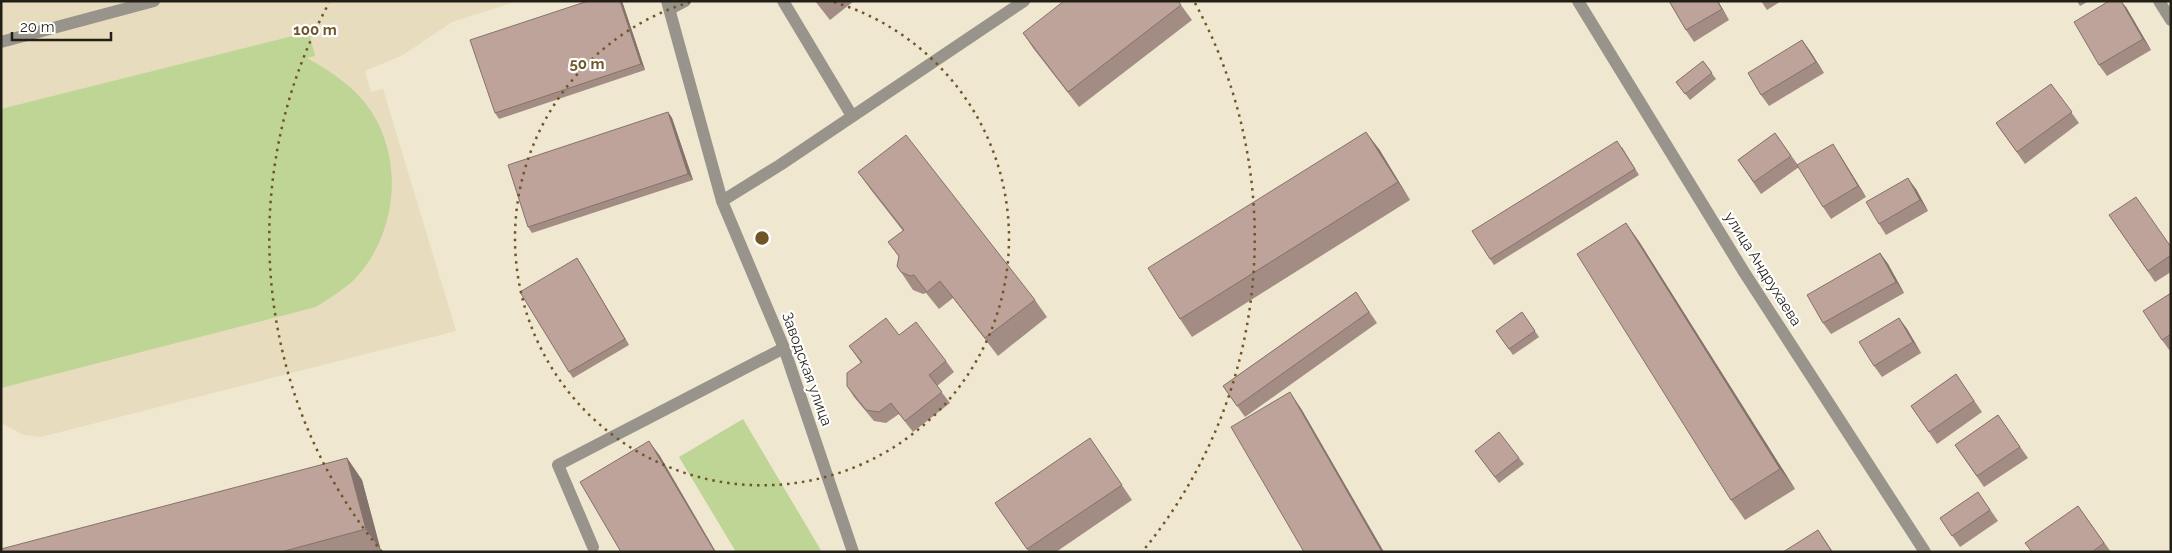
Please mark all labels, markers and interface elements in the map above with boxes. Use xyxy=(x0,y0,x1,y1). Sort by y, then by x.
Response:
scale bar xyxy=(12,10,111,42)
text: 20 m xyxy=(20,18,55,36)
text: 100 m xyxy=(293,21,337,39)
text: 50 m xyxy=(569,55,605,73)
street label: улица Андрухаева xyxy=(1721,209,1805,329)
centre of rings xyxy=(753,229,771,247)
street label: Заводская улица xyxy=(778,310,836,428)

